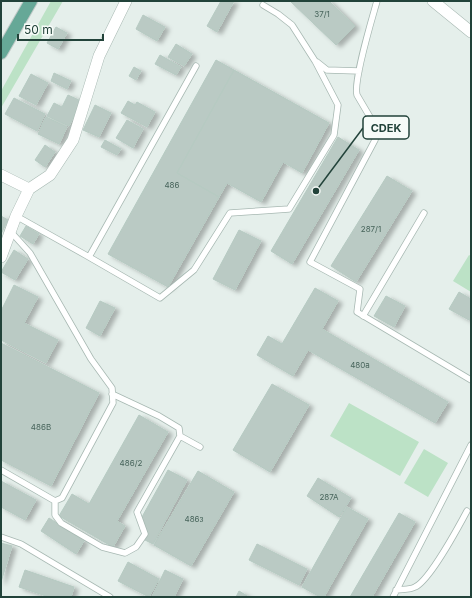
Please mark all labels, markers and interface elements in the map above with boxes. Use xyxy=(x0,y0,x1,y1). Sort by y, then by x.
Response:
house number: 37/1 xyxy=(314,9,330,19)
scale bar xyxy=(18,16,103,42)
text: 50 m xyxy=(24,22,53,37)
callout: CDEK xyxy=(363,116,409,139)
text: CDEK xyxy=(371,121,401,135)
house number: 486 xyxy=(164,180,180,190)
house number: 287/1 xyxy=(361,224,381,234)
house number: 480а xyxy=(350,360,370,370)
house number: 486В xyxy=(31,422,51,432)
house number: 486/2 xyxy=(120,458,143,468)
house number: 287А xyxy=(319,492,339,502)
house number: 486з xyxy=(184,514,204,524)

